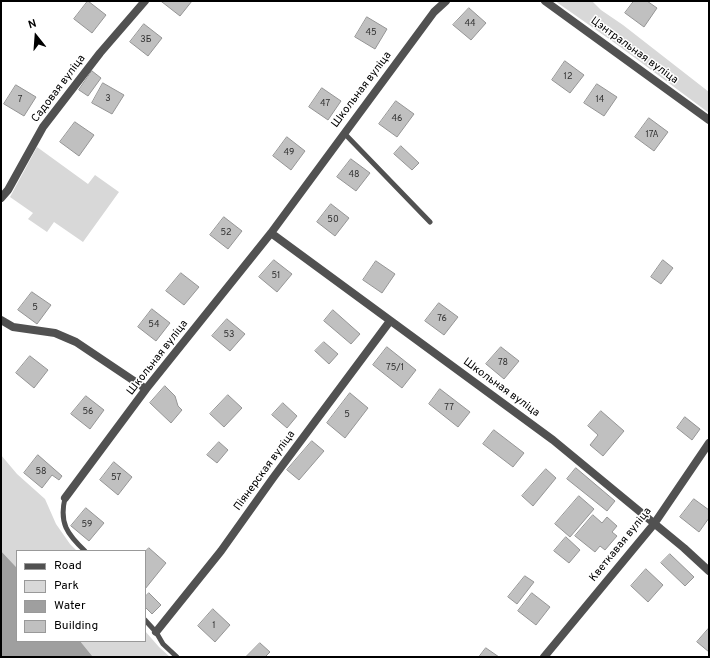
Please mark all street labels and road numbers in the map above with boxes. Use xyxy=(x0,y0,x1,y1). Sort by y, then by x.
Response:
street label: Цэнтральная вуліца xyxy=(588,15,680,87)
street label: Школьная вуліца xyxy=(329,49,395,131)
street label: Садовая вуліца xyxy=(29,53,89,125)
street label: Школьная вуліца xyxy=(125,318,191,398)
street label: Школьная вуліца xyxy=(460,356,542,420)
street label: Піянерская вуліца xyxy=(232,428,298,514)
street label: Кветкавая вуліца xyxy=(587,505,655,585)

